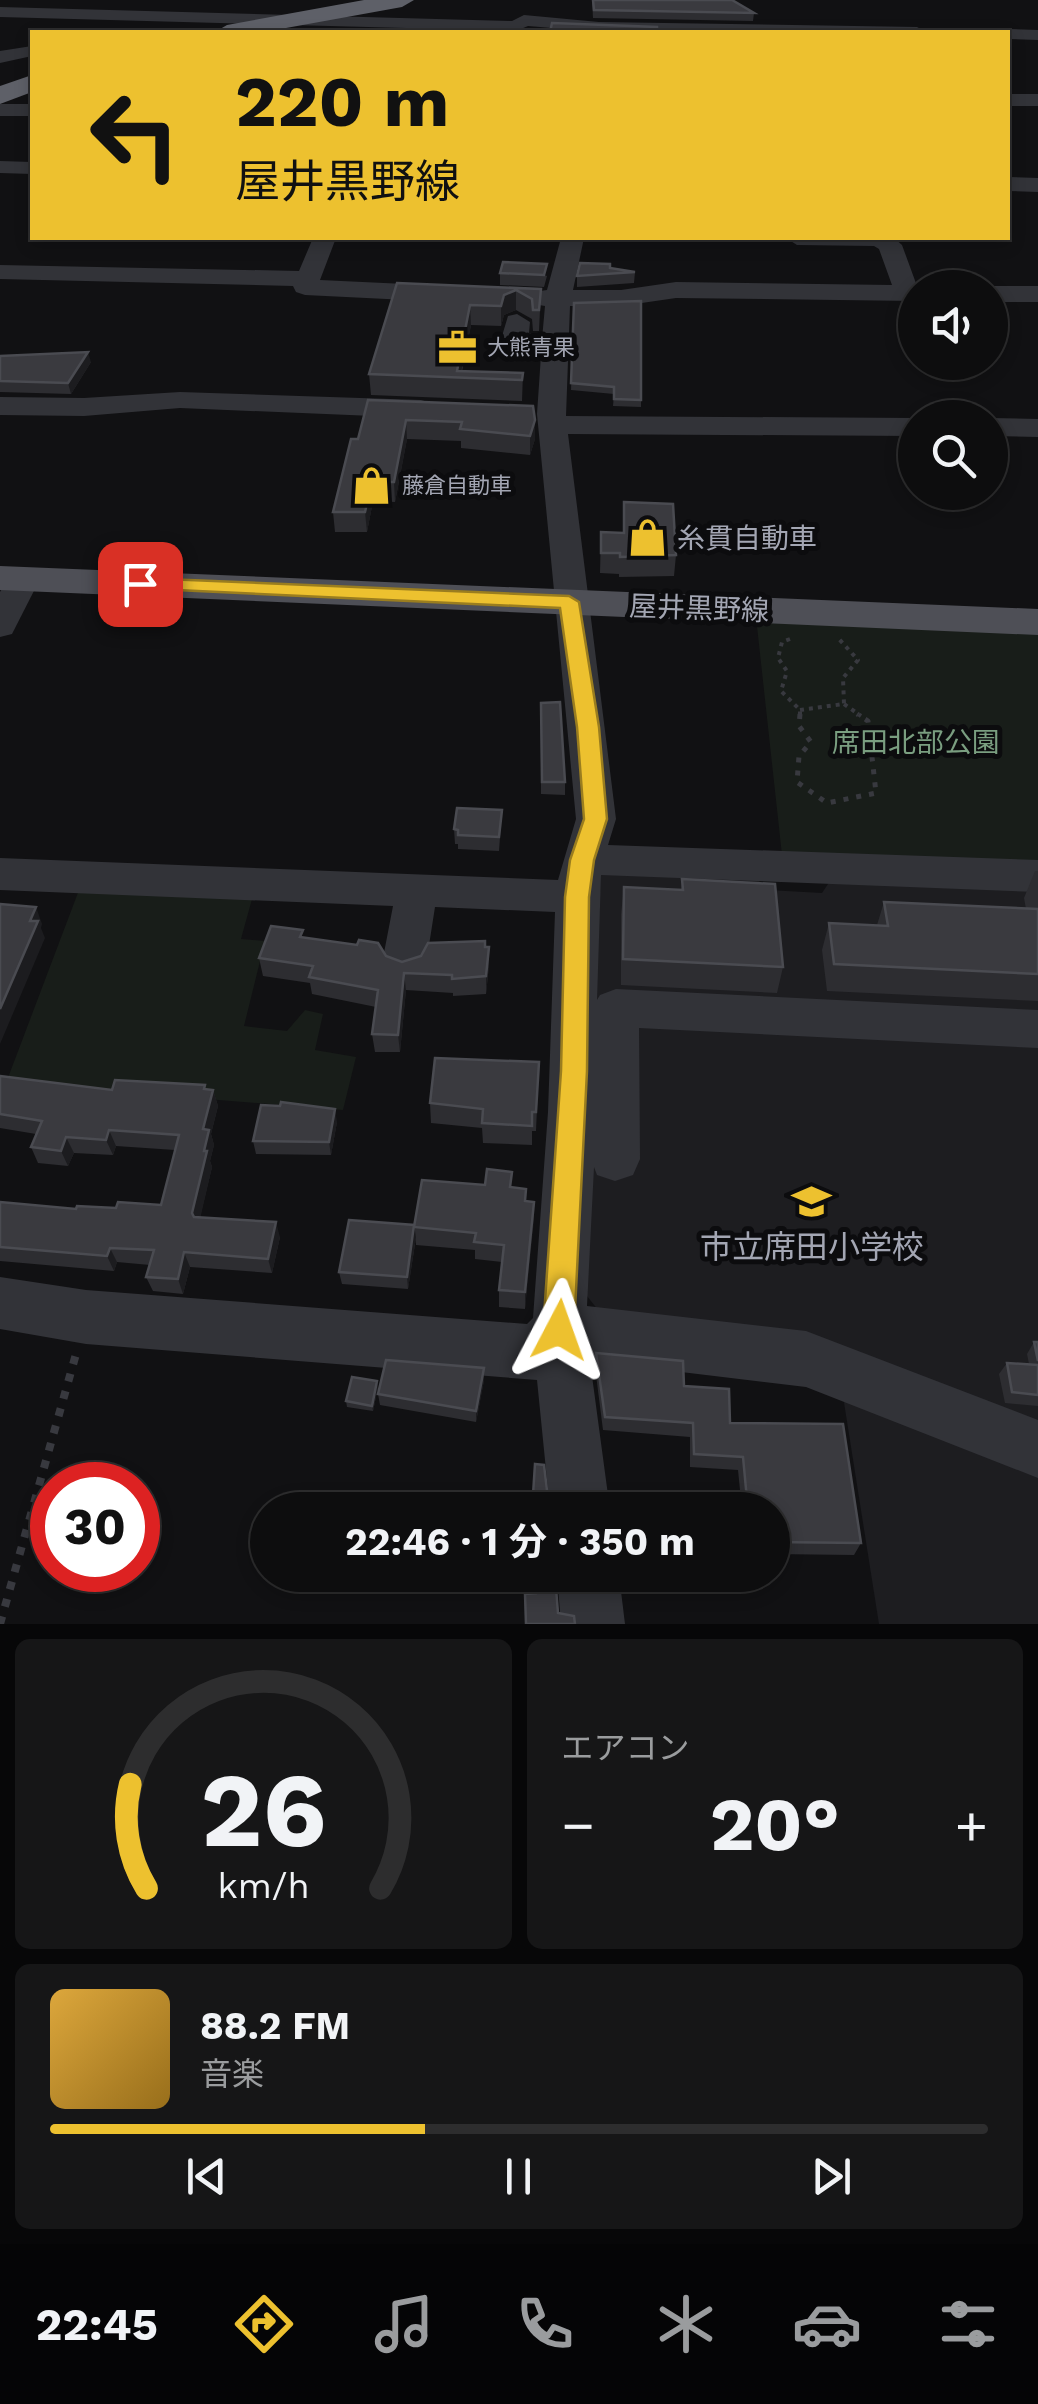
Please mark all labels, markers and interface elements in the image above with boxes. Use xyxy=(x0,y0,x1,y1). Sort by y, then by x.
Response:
text: 220 m xyxy=(235,61,449,143)
icon: left xyxy=(70,70,200,200)
text: 屋井黒野線 xyxy=(235,155,460,208)
map controls xyxy=(898,270,1008,510)
button: sound xyxy=(898,270,1008,380)
office icon: 大熊青果 xyxy=(436,326,478,368)
place label: 大熊青果 xyxy=(487,335,575,360)
button: search xyxy=(898,400,1008,510)
shop icon: 藤倉自動車 xyxy=(351,464,393,506)
place label: 藤倉自動車 xyxy=(402,473,512,498)
shop icon: 糸貫自動車 xyxy=(626,517,668,559)
place label: 糸貫自動車 xyxy=(677,522,817,555)
pin xyxy=(98,542,183,627)
icon: arrive xyxy=(113,557,168,612)
street label: 屋井黒野線 xyxy=(628,590,770,627)
park label: 席田北部公園 xyxy=(832,726,1000,759)
school or university icon: 市立席田小学校 xyxy=(791,1181,833,1223)
place label: 市立席田小学校 xyxy=(700,1228,924,1266)
position arrow xyxy=(507,1278,611,1382)
speed limit sign: 30 xyxy=(30,1462,160,1592)
text: 22:46 · 1 分 · 350 m xyxy=(345,1520,695,1564)
text: エアコン xyxy=(562,1729,690,1767)
text: 26 xyxy=(200,1749,326,1871)
text: 20° xyxy=(710,1780,840,1868)
text: − xyxy=(562,1793,595,1857)
text: + xyxy=(955,1793,988,1857)
text: km/h xyxy=(217,1865,309,1907)
text: 88.2 FM xyxy=(200,2004,350,2048)
text: 音楽 xyxy=(200,2055,264,2093)
icon: previous xyxy=(179,2149,234,2204)
icon: pause xyxy=(491,2149,546,2204)
icon: next xyxy=(804,2149,859,2204)
icon: directions xyxy=(229,2289,299,2359)
icon: music xyxy=(369,2289,439,2359)
icon: phone xyxy=(510,2289,580,2359)
icon: climate xyxy=(651,2289,721,2359)
icon: car xyxy=(792,2289,862,2359)
icon: filters xyxy=(933,2289,1003,2359)
text: 22:45 xyxy=(35,2298,158,2351)

